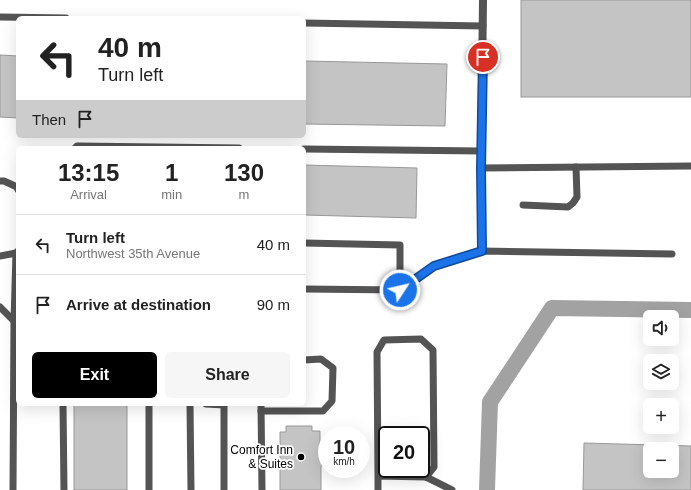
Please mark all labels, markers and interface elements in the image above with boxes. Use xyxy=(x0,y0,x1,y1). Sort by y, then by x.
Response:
icon: left xyxy=(32,32,84,84)
text: 40 m xyxy=(98,32,162,63)
pin xyxy=(466,40,500,74)
icon: arrive xyxy=(472,46,494,68)
text: Turn left xyxy=(98,65,163,85)
icon: arrive xyxy=(74,108,96,130)
text: Then xyxy=(32,111,66,128)
text: 13:15 xyxy=(58,159,119,186)
text: 1 xyxy=(165,159,178,186)
text: 130 xyxy=(224,159,264,186)
text: Arrival xyxy=(70,187,107,202)
text: min xyxy=(161,187,182,202)
text: m xyxy=(239,187,249,202)
text: Turn left xyxy=(66,229,125,246)
icon: left xyxy=(32,234,54,256)
text: 40 m xyxy=(257,236,290,253)
text: Northwest 35th Avenue xyxy=(66,246,200,261)
position arrow xyxy=(379,269,421,311)
icon: arrive xyxy=(32,294,54,316)
text: Arrive at destination xyxy=(66,296,211,313)
text: 90 m xyxy=(257,296,290,313)
map controls xyxy=(643,310,679,478)
button: sound xyxy=(643,310,679,346)
button: Exit xyxy=(32,352,157,398)
button: Share xyxy=(165,352,290,398)
button: layers xyxy=(643,354,679,390)
button: + xyxy=(643,398,679,434)
speed limit sign: 20 xyxy=(378,426,430,478)
text: 10 xyxy=(333,436,355,458)
button: − xyxy=(643,442,679,478)
place label: Comfort Inn & Suites xyxy=(230,443,293,471)
marker: Comfort Inn & Suites xyxy=(296,452,306,462)
text: km/h xyxy=(333,456,355,467)

